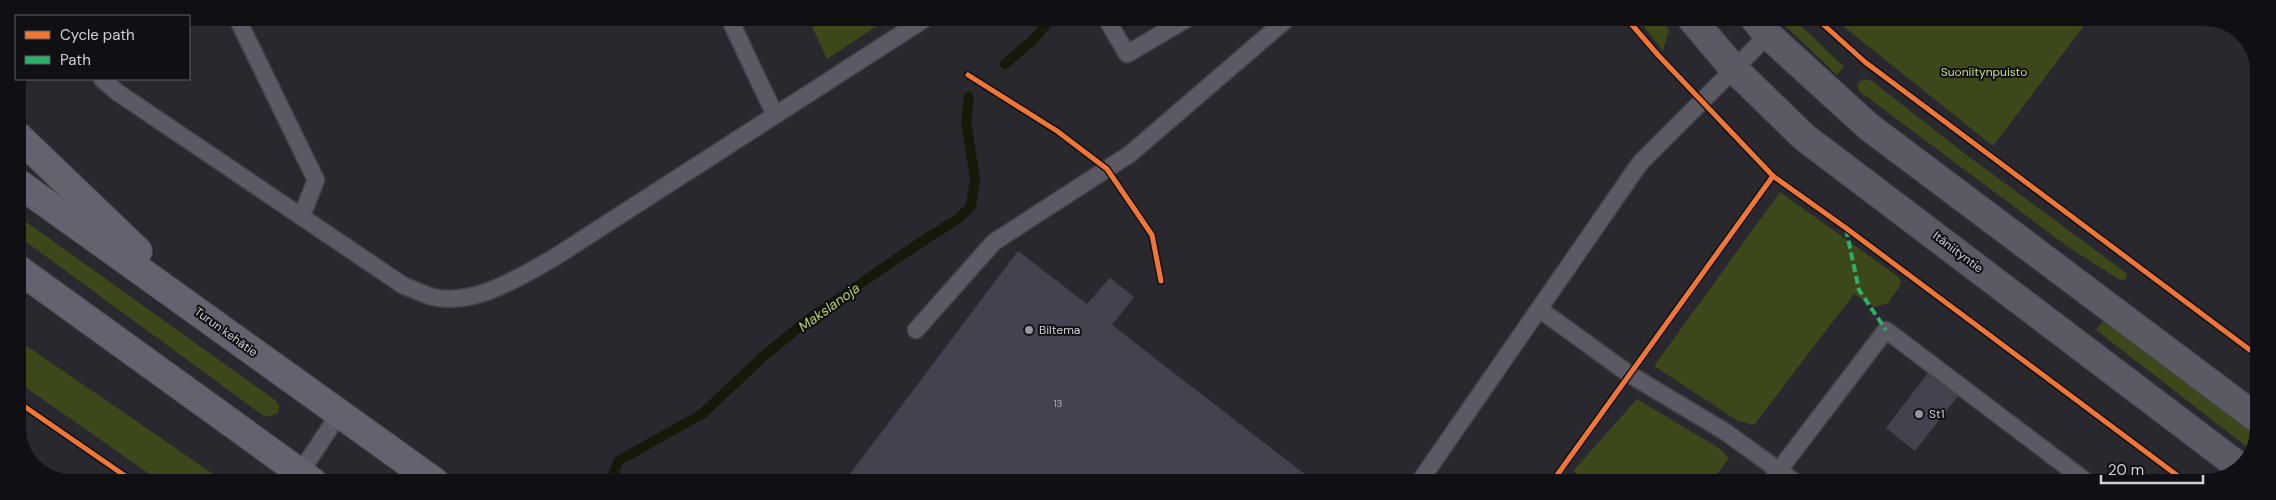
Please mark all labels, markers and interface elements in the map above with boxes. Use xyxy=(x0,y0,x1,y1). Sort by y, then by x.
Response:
legend xyxy=(15,15,190,80)
text: Cycle path xyxy=(60,25,135,45)
text: Path xyxy=(60,50,91,70)
park label: Suoniitynpuisto xyxy=(1941,64,2027,80)
street label: Itäniityntie xyxy=(1929,228,1987,276)
water label: Makslanoja xyxy=(795,278,864,335)
street label: Turun kehätie xyxy=(191,304,261,360)
place label: Biltema xyxy=(1039,322,1080,338)
marker: Biltema xyxy=(1023,324,1035,336)
house number: 13 xyxy=(1053,397,1063,410)
place label: St1 xyxy=(1929,406,1944,422)
marker: St1 xyxy=(1913,408,1925,420)
scale bar xyxy=(2101,452,2204,484)
text: 20 m xyxy=(2108,460,2144,480)

